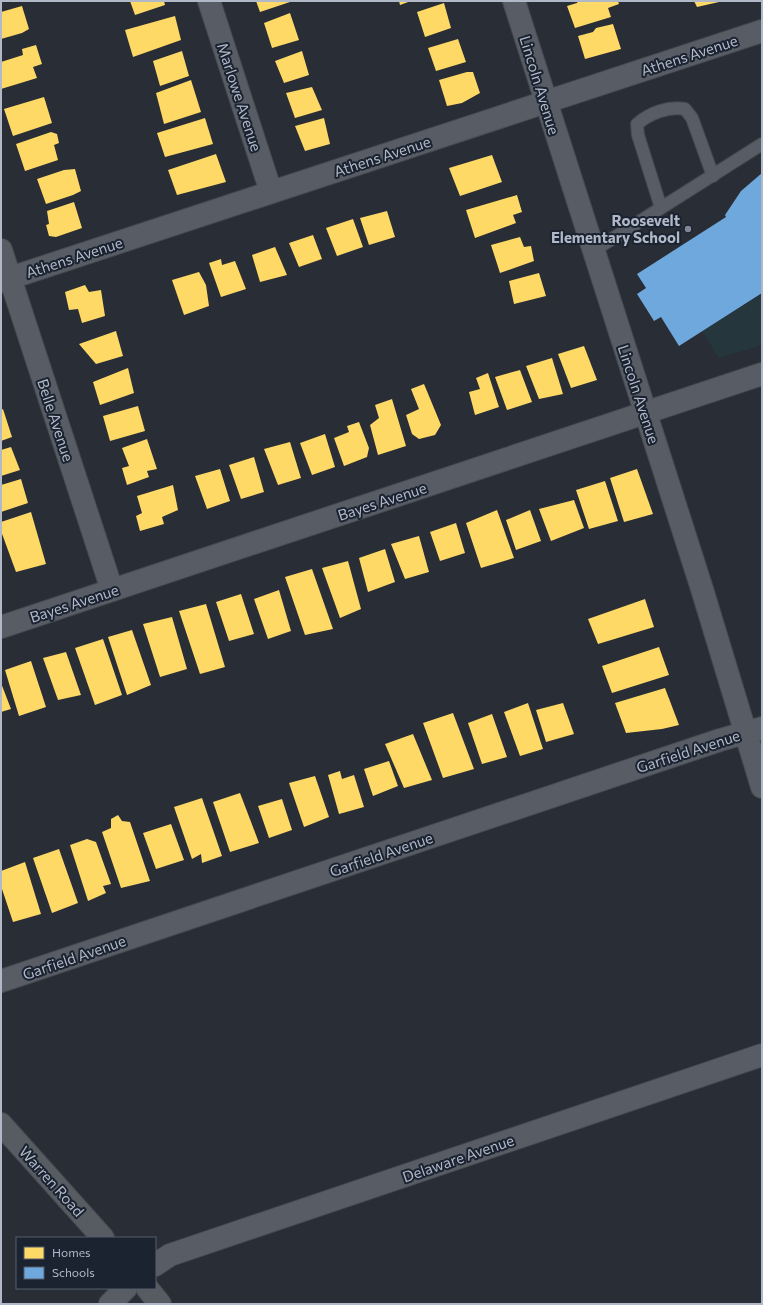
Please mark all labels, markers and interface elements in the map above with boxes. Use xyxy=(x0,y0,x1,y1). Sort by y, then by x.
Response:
street label: Athens Avenue xyxy=(638,31,740,79)
street label: Lincoln Avenue xyxy=(516,33,564,137)
street label: Marlowe Avenue xyxy=(214,40,266,154)
street label: Athens Avenue xyxy=(331,132,433,180)
place label: Roosevelt Elementary School xyxy=(551,211,680,246)
marker: Roosevelt Elementary School xyxy=(683,224,693,234)
street label: Athens Avenue xyxy=(23,233,125,281)
street label: Lincoln Avenue xyxy=(615,342,663,446)
street label: Belle Avenue xyxy=(34,376,78,464)
street label: Bayes Avenue xyxy=(335,478,429,524)
street label: Bayes Avenue xyxy=(27,580,121,626)
street label: Garfield Avenue xyxy=(634,726,742,776)
street label: Garfield Avenue xyxy=(327,828,435,880)
street label: Garfield Avenue xyxy=(20,931,128,983)
street label: Delaware Avenue xyxy=(400,1130,516,1186)
street label: Warren Road xyxy=(16,1142,88,1220)
legend xyxy=(16,1237,156,1289)
text: Homes xyxy=(52,1245,90,1259)
text: Schools xyxy=(52,1265,95,1279)

